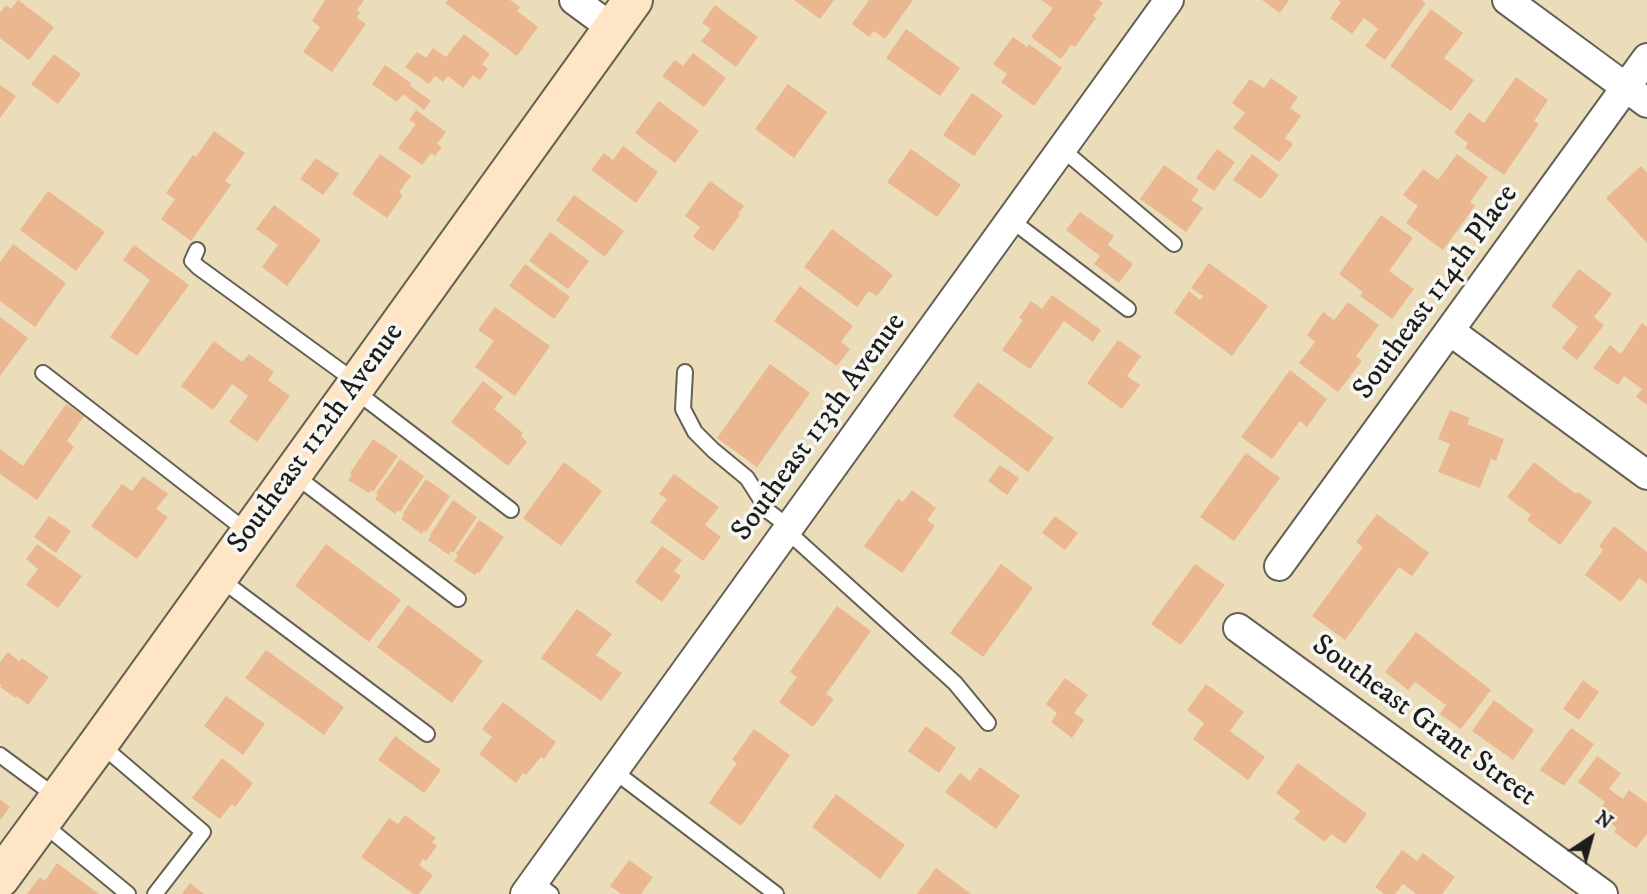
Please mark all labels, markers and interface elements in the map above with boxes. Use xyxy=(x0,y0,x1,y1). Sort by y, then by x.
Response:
street label: Southeast 114th Place xyxy=(1347,179,1527,407)
street label: Southeast 113th Avenue xyxy=(725,307,915,549)
street label: Southeast 112th Avenue xyxy=(221,317,413,561)
street label: Southeast Grant Street xyxy=(1304,628,1542,816)
north arrow xyxy=(1556,803,1626,873)
text: N xyxy=(1591,807,1617,834)

